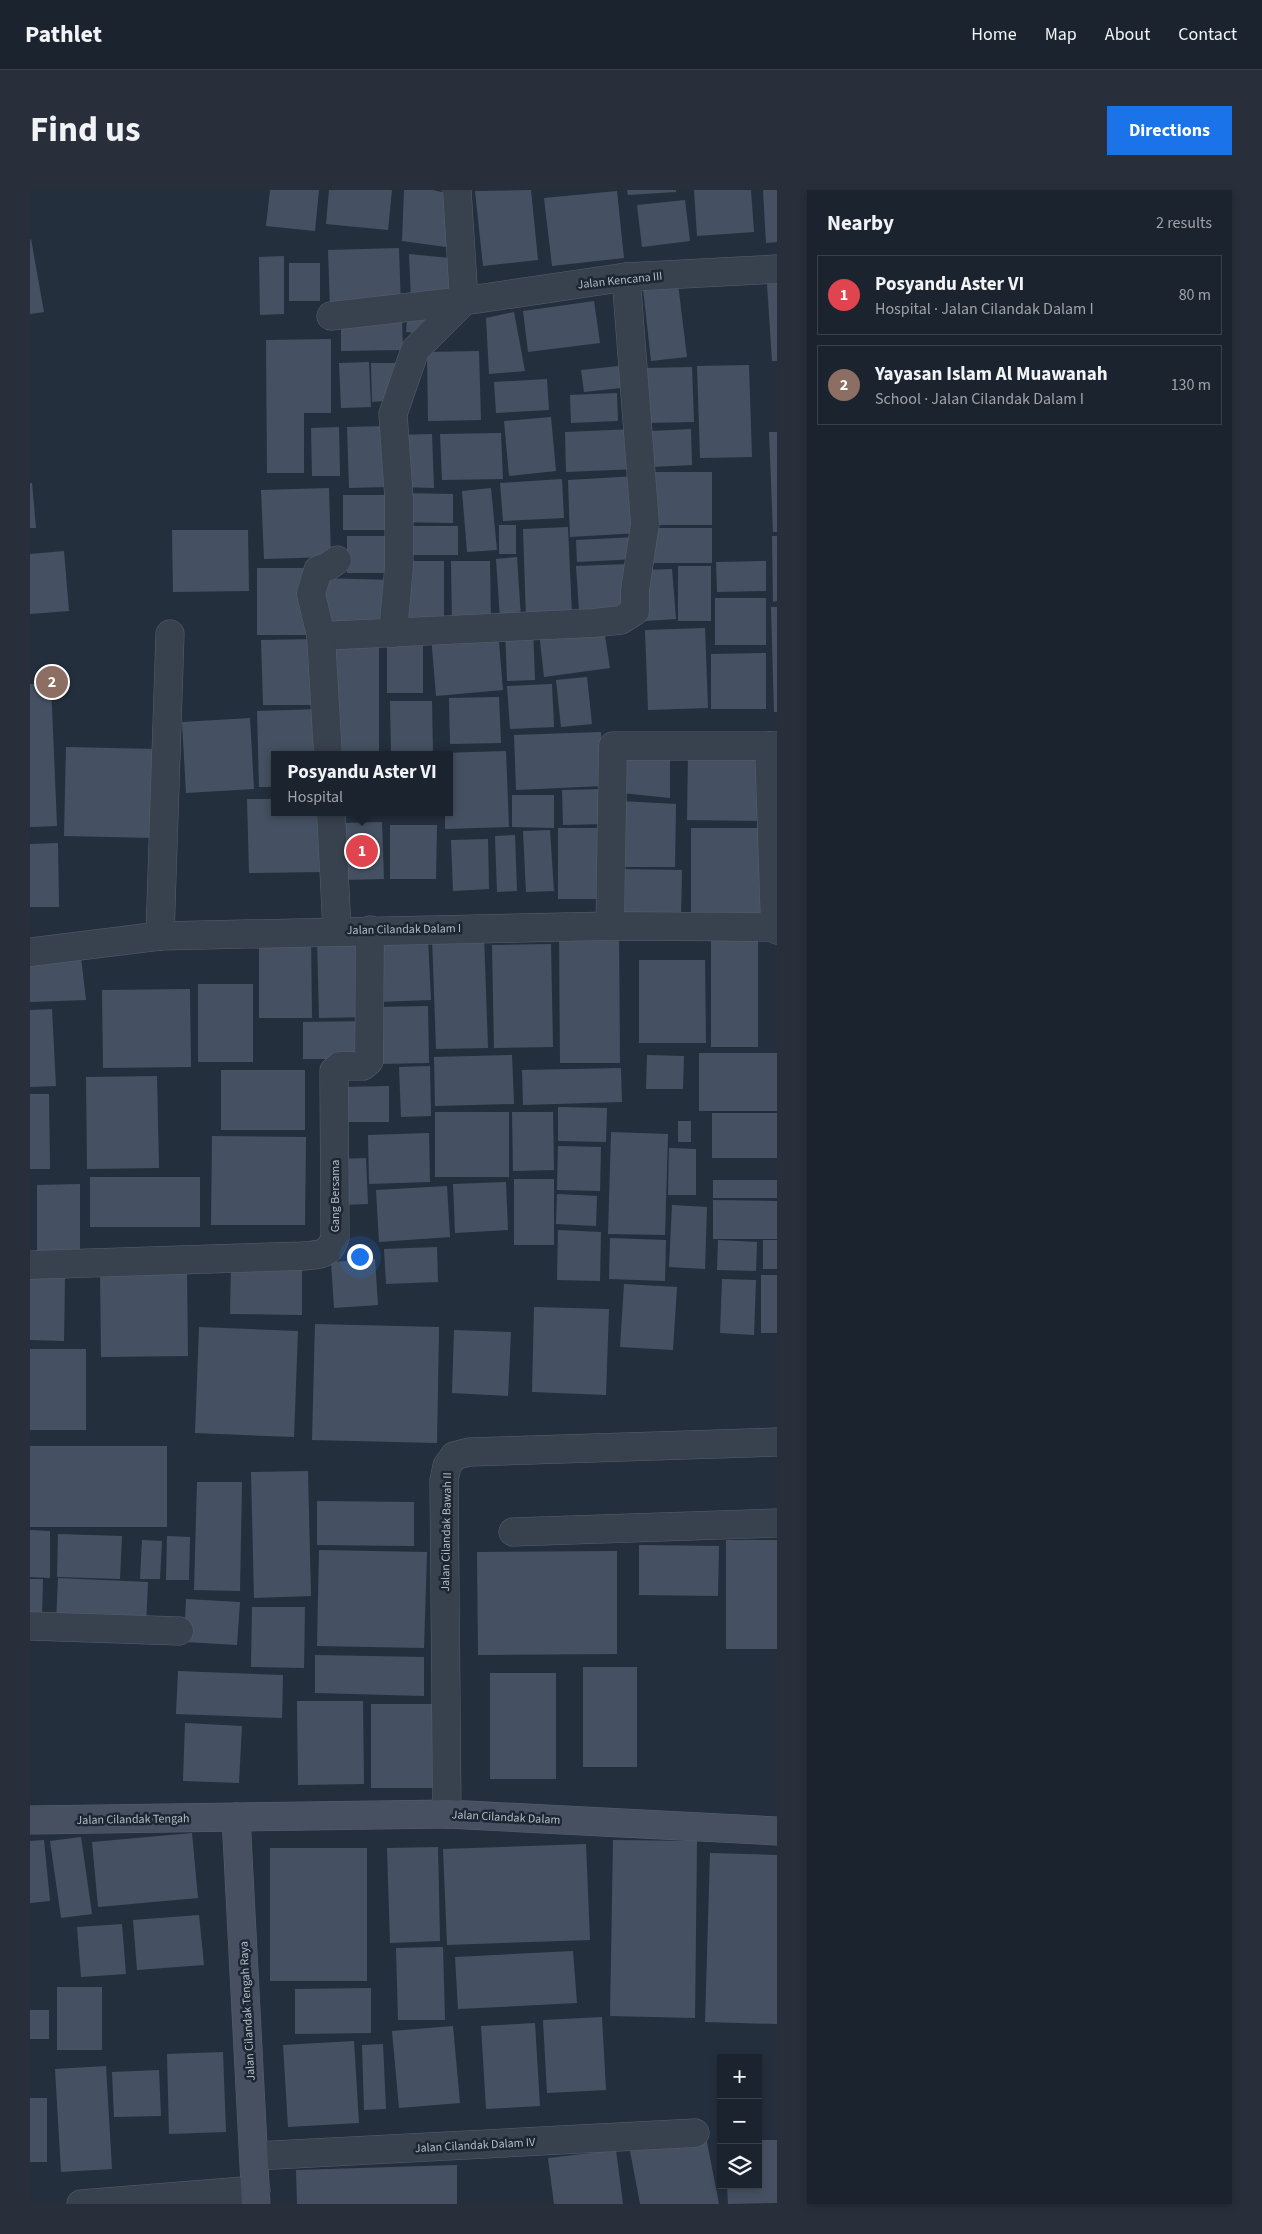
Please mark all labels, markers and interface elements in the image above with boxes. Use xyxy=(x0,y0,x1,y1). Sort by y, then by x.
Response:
text: Pathlet xyxy=(25,17,102,52)
text: Home xyxy=(971,22,1017,47)
text: Map xyxy=(1045,22,1077,47)
text: About xyxy=(1105,22,1150,47)
text: Contact xyxy=(1178,22,1237,47)
text: Find us xyxy=(30,105,140,155)
button: Directions xyxy=(1107,106,1232,155)
text: Nearby xyxy=(827,208,894,238)
text: 2 results xyxy=(1156,212,1212,234)
street label: Jalan Kencana III xyxy=(577,268,663,293)
text: Posyandu Aster VI xyxy=(875,271,1024,298)
text: 1 xyxy=(840,284,848,306)
text: 80 m xyxy=(1179,284,1211,306)
text: Hospital · Jalan Cilandak Dalam I xyxy=(875,298,1094,320)
text: Yayasan Islam Al Muawanah xyxy=(875,361,1108,388)
text: 2 xyxy=(840,374,848,396)
text: 130 m xyxy=(1171,374,1211,396)
text: School · Jalan Cilandak Dalam I xyxy=(875,388,1084,410)
pin: 2 xyxy=(36,663,68,701)
popup xyxy=(271,751,453,816)
text: Posyandu Aster VI xyxy=(287,759,437,786)
text: Hospital xyxy=(287,786,343,808)
pin: 1 xyxy=(346,832,378,870)
street label: Jalan Cilandak Dalam I xyxy=(347,920,461,939)
street label: Gang Bersama xyxy=(327,1160,344,1232)
your location xyxy=(347,1244,373,1270)
street label: Jalan Cilandak Bawah II xyxy=(437,1472,456,1592)
street label: Jalan Cilandak Dalam xyxy=(451,1806,561,1829)
street label: Jalan Cilandak Tengah xyxy=(76,1810,190,1829)
street label: Jalan Cilandak Tengah Raya xyxy=(235,1941,260,2081)
map controls xyxy=(717,2054,762,2189)
button: + xyxy=(717,2054,762,2099)
button: − xyxy=(717,2099,762,2144)
street label: Jalan Cilandak Dalam IV xyxy=(414,2134,537,2157)
button: layers xyxy=(717,2144,762,2189)

